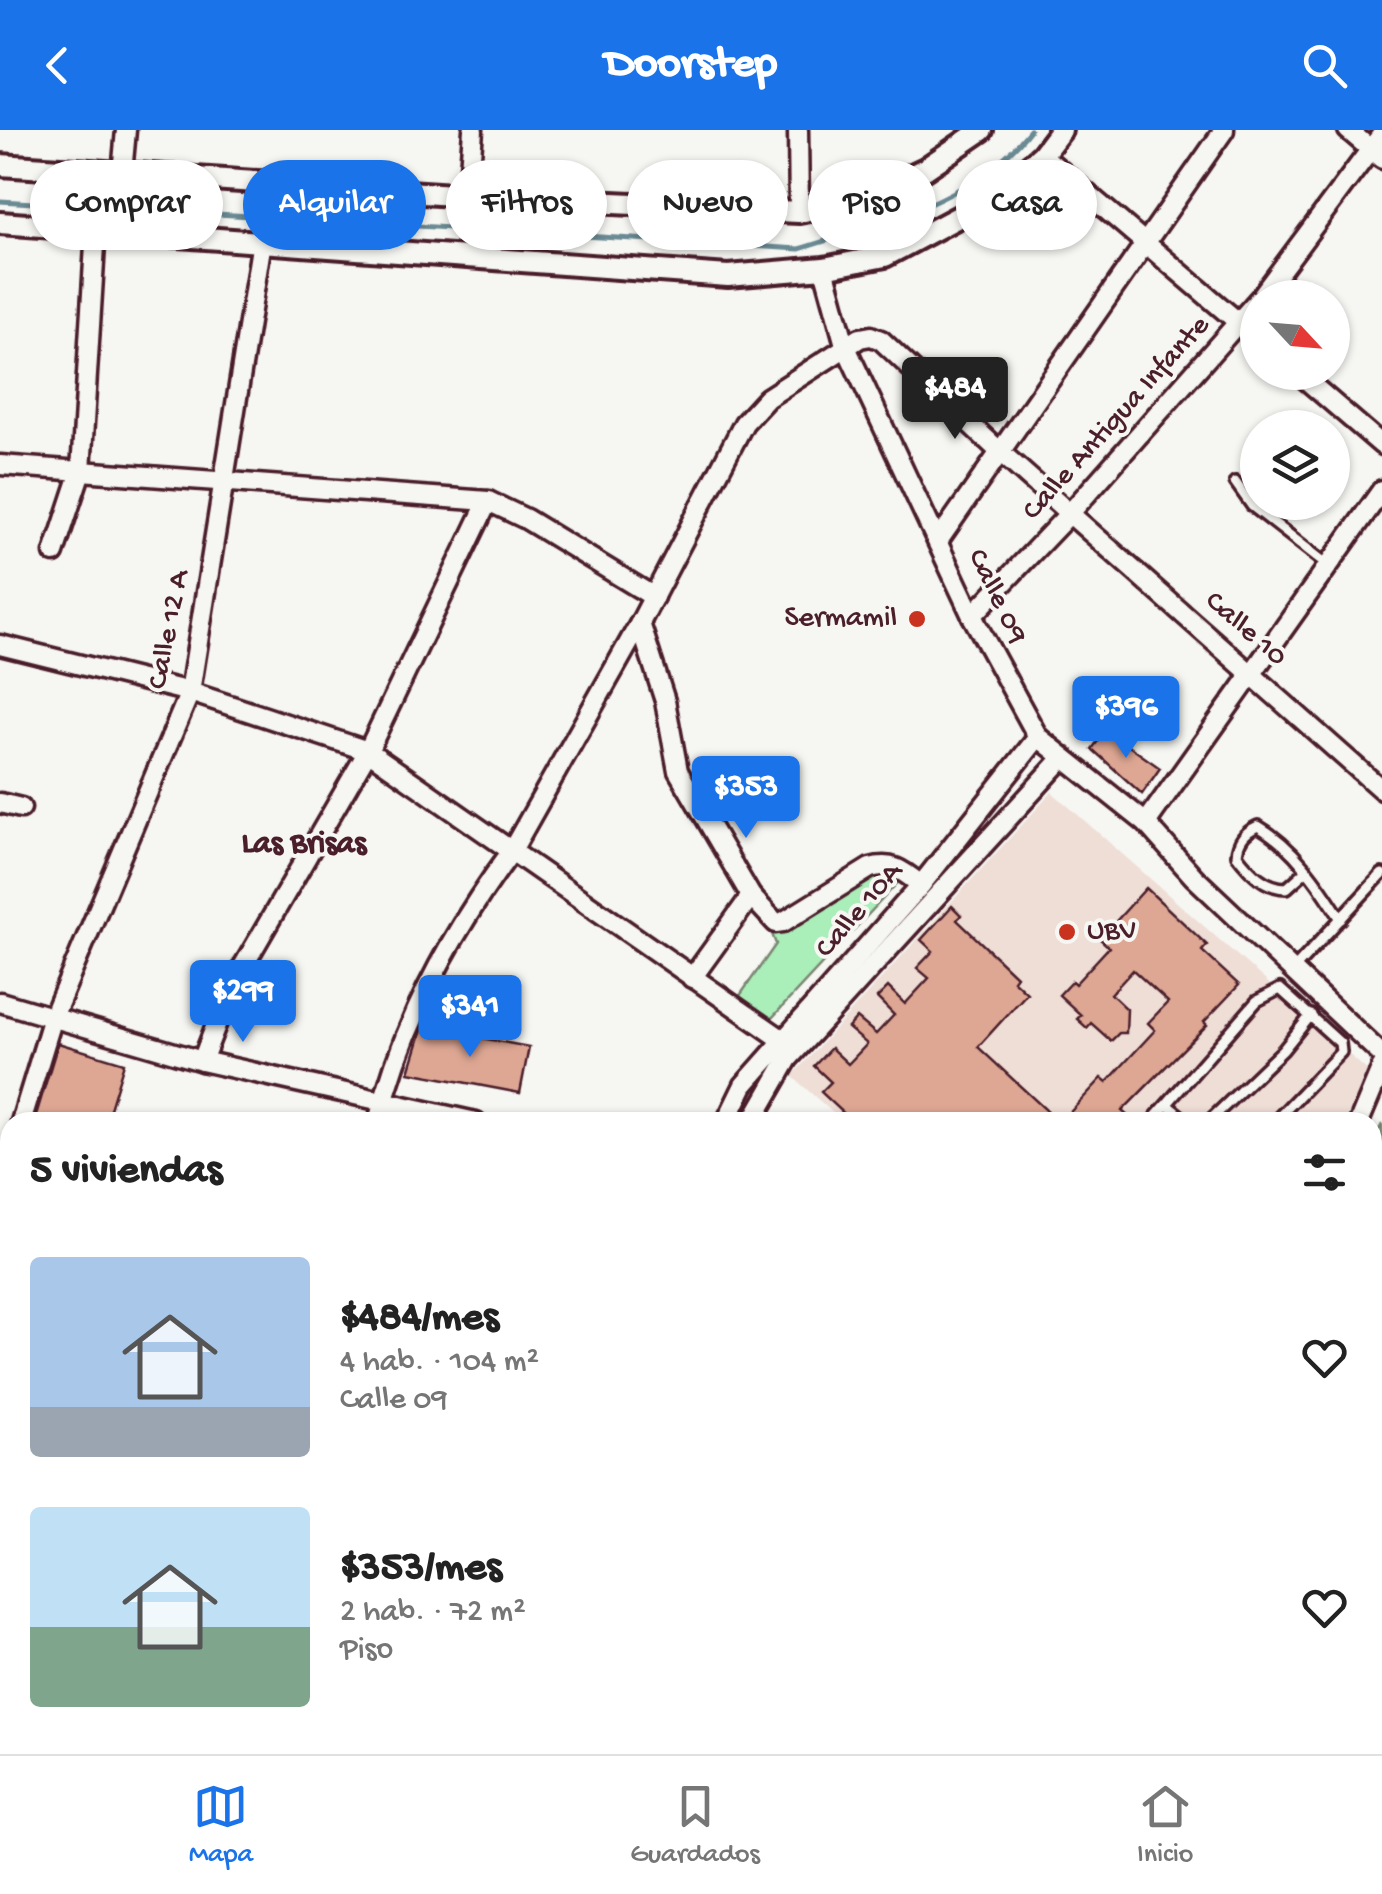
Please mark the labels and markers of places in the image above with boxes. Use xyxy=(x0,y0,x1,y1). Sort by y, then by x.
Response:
pin: $484 xyxy=(896,357,1014,442)
place label: Sermamil xyxy=(785,602,897,637)
marker: Sermamil xyxy=(906,608,928,630)
pin: $396 xyxy=(1067,676,1185,761)
pin: $353 xyxy=(687,756,805,841)
place label: UBV xyxy=(1087,915,1136,950)
marker: UBV xyxy=(1056,921,1078,943)
pin: $299 xyxy=(184,960,302,1045)
pin: $341 xyxy=(411,975,529,1060)

